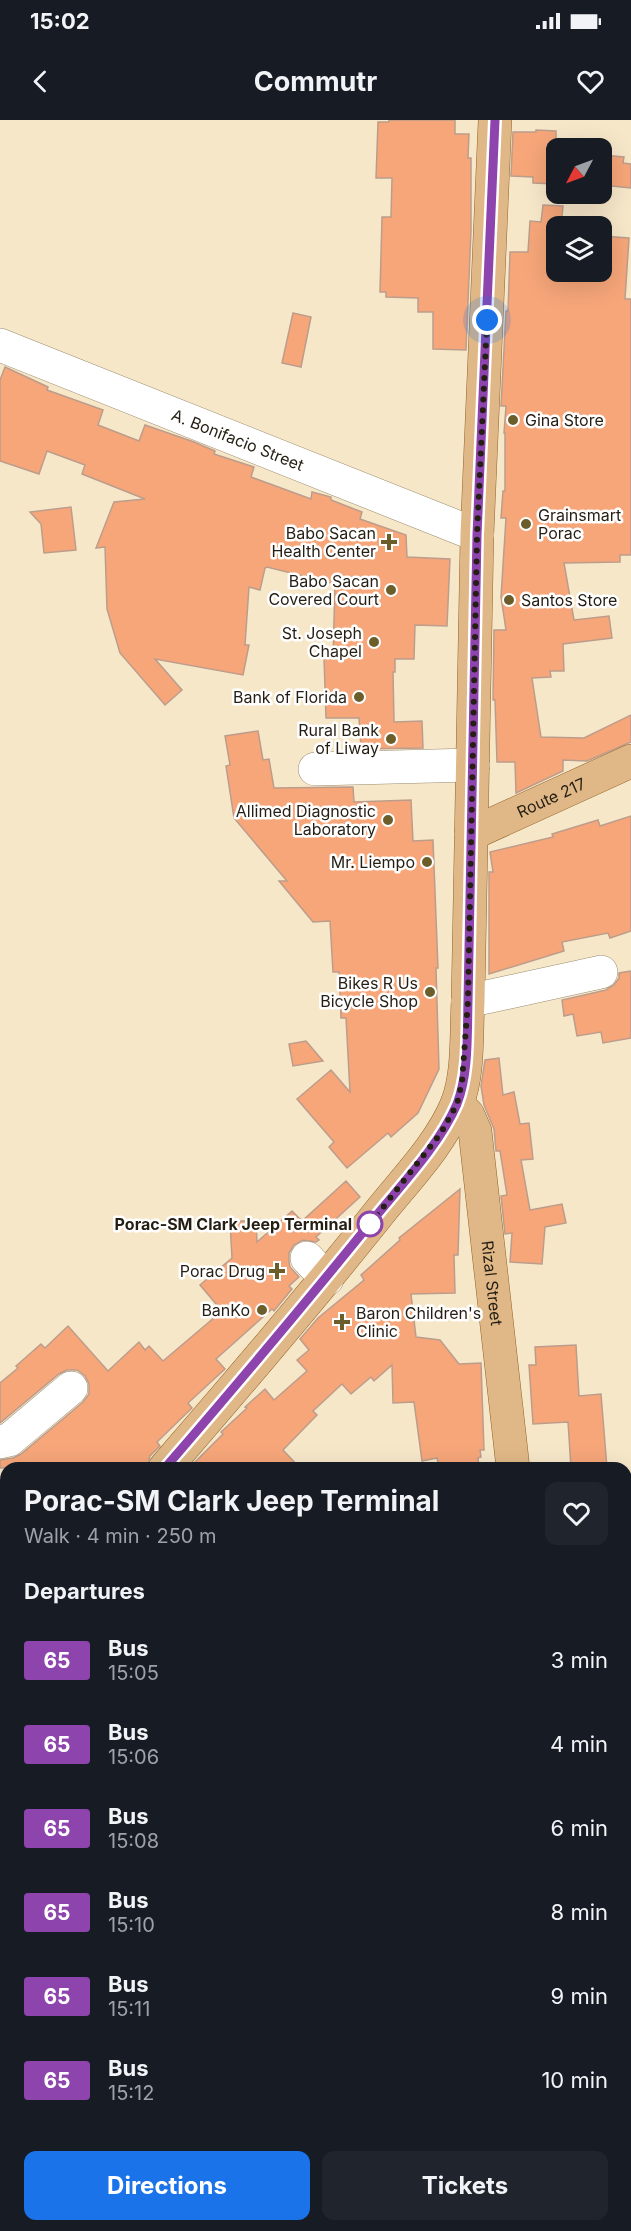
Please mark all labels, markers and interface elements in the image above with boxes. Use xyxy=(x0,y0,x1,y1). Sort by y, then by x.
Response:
text: 15:02 xyxy=(30,8,90,34)
icon: back xyxy=(24,65,57,98)
text: Commutr xyxy=(254,65,377,98)
icon: heart xyxy=(574,65,607,98)
north arrow xyxy=(546,138,612,204)
map controls xyxy=(546,138,612,282)
button: layers xyxy=(546,216,612,282)
your location xyxy=(472,305,502,335)
street label: A. Bonifacio Street xyxy=(169,404,307,475)
place label: Gina Store xyxy=(525,410,604,430)
marker: Gina Store xyxy=(506,413,520,427)
place label: Grainsmart Porac xyxy=(538,505,621,543)
marker: Grainsmart Porac xyxy=(519,517,533,531)
place label: Babo Sacan Health Center xyxy=(271,523,376,561)
marker: Babo Sacan Health Center xyxy=(380,533,398,551)
place label: Babo Sacan Covered Court xyxy=(268,571,379,609)
marker: Babo Sacan Covered Court xyxy=(384,583,398,597)
place label: Santos Store xyxy=(521,590,617,610)
marker: Santos Store xyxy=(502,593,516,607)
place label: St. Joseph Chapel xyxy=(282,623,362,661)
marker: St. Joseph Chapel xyxy=(367,635,381,649)
place label: Bank of Florida xyxy=(233,687,347,707)
marker: Bank of Florida xyxy=(352,690,366,704)
place label: Rural Bank of Liway xyxy=(298,720,379,758)
marker: Rural Bank of Liway xyxy=(384,732,398,746)
street label: Route 217 xyxy=(514,773,589,822)
place label: Allimed Diagnostic Laboratory xyxy=(236,801,376,839)
marker: Allimed Diagnostic Laboratory xyxy=(381,813,395,827)
place label: Mr. Liempo xyxy=(331,852,415,872)
marker: Mr. Liempo xyxy=(420,855,434,869)
place label: Bikes R Us Bicycle Shop xyxy=(320,973,418,1011)
marker: Bikes R Us Bicycle Shop xyxy=(423,985,437,999)
marker: Porac-SM Clark Jeep Terminal xyxy=(357,1211,383,1237)
place label: Porac-SM Clark Jeep Terminal xyxy=(115,1214,352,1234)
street label: Rizal Street xyxy=(477,1239,507,1327)
place label: Porac Drug xyxy=(180,1261,265,1281)
marker: Porac Drug xyxy=(270,1264,284,1278)
place label: BanKo xyxy=(201,1300,250,1320)
marker: BanKo xyxy=(255,1303,269,1317)
place label: Baron Children's Clinic xyxy=(356,1303,481,1341)
marker: Baron Children's Clinic xyxy=(333,1313,351,1331)
button: heart xyxy=(545,1482,608,1545)
text: Porac-SM Clark Jeep Terminal xyxy=(24,1484,439,1518)
text: Walk · 4 min · 250 m xyxy=(24,1524,217,1548)
text: Departures xyxy=(24,1578,145,1604)
text: Bus xyxy=(108,1635,149,1661)
text: 3 min xyxy=(551,1647,608,1673)
text: 65 xyxy=(43,1648,71,1673)
text: 15:05 xyxy=(108,1661,159,1685)
text: Bus xyxy=(108,1719,149,1745)
text: 4 min xyxy=(550,1731,608,1757)
text: 65 xyxy=(43,1732,71,1757)
text: 15:06 xyxy=(108,1745,159,1769)
text: Bus xyxy=(108,1803,149,1829)
text: 6 min xyxy=(551,1815,608,1841)
text: 65 xyxy=(43,1816,71,1841)
text: 15:08 xyxy=(108,1829,159,1853)
text: Bus xyxy=(108,1887,149,1913)
text: 8 min xyxy=(551,1899,608,1925)
text: 65 xyxy=(43,1900,71,1925)
text: 15:10 xyxy=(108,1913,155,1937)
text: Bus xyxy=(108,1971,149,1997)
text: 9 min xyxy=(551,1983,608,2009)
text: 65 xyxy=(43,1984,71,2009)
text: 15:11 xyxy=(108,1997,150,2021)
text: Bus xyxy=(108,2055,149,2081)
text: 10 min xyxy=(541,2067,608,2093)
text: 65 xyxy=(43,2068,71,2093)
text: 15:12 xyxy=(108,2081,154,2105)
button: Directions xyxy=(24,2151,310,2220)
button: Tickets xyxy=(322,2151,608,2220)

